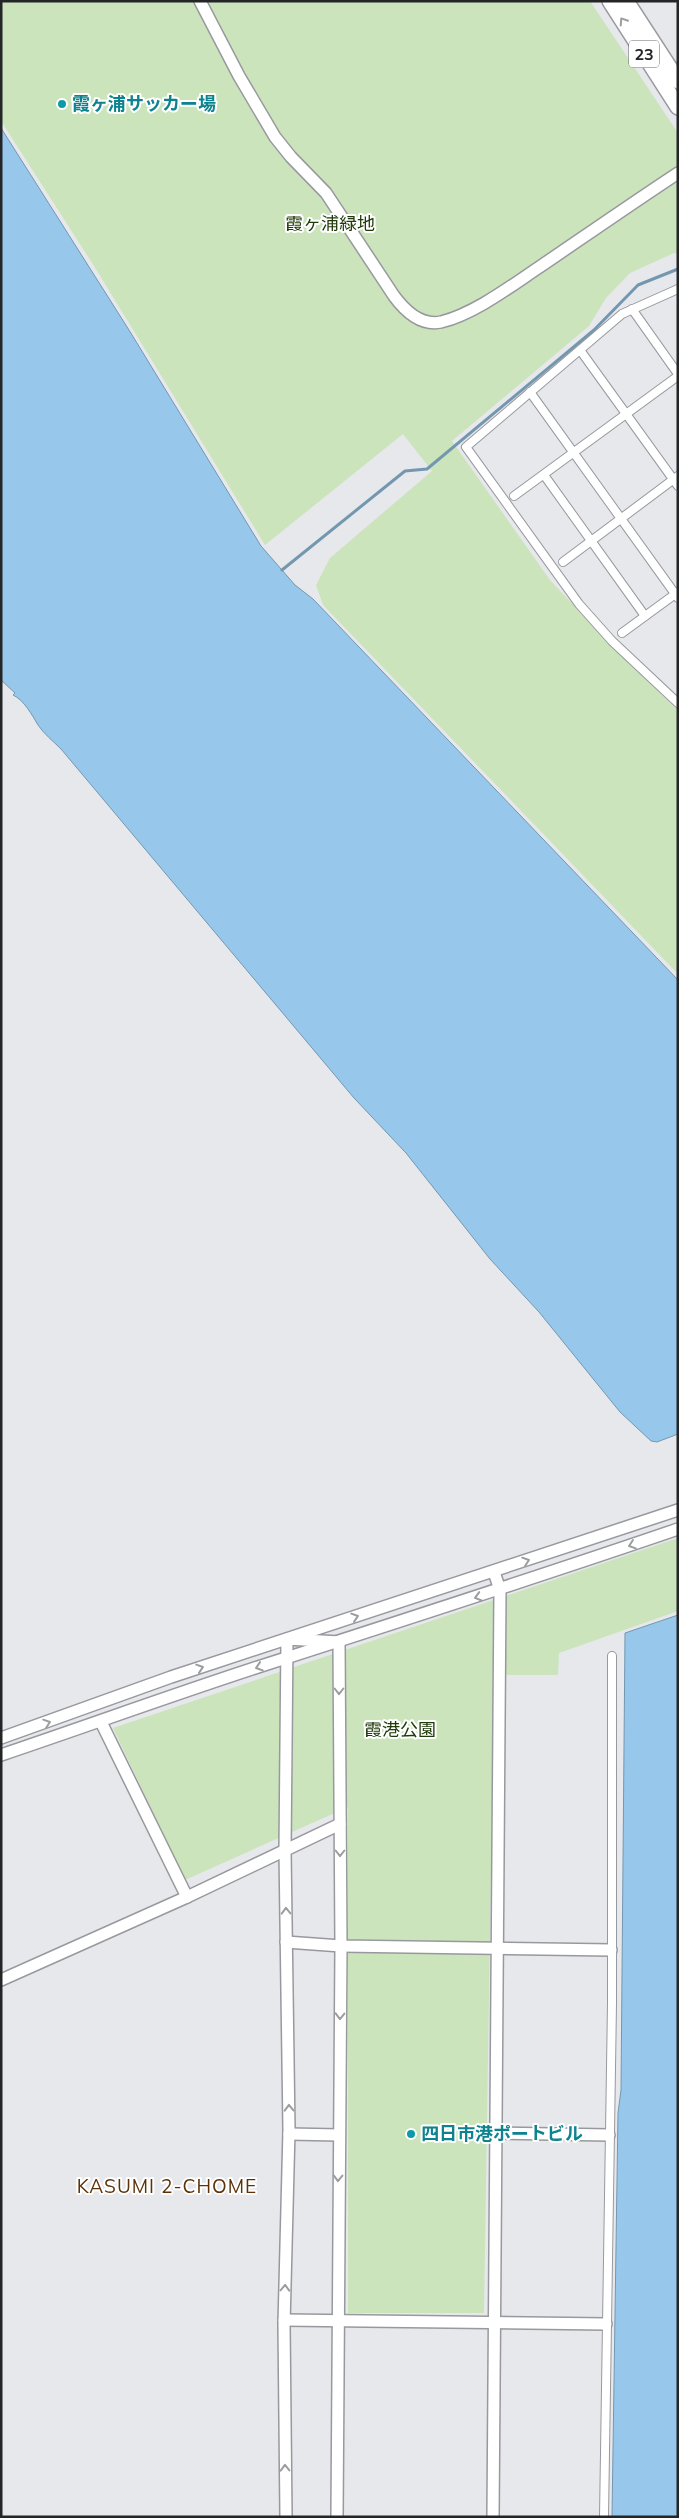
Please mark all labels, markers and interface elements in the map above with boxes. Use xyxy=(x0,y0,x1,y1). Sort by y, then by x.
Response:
one-way arrow xyxy=(620,18,630,27)
road number: 23 xyxy=(629,41,659,68)
place label: 霞ヶ浦サッカー場 xyxy=(72,92,216,115)
marker: 霞ヶ浦サッカー場 xyxy=(56,98,68,110)
park label: 霞ヶ浦緑地 xyxy=(285,212,375,235)
one-way arrow xyxy=(628,1539,636,1549)
one-way arrow xyxy=(521,1557,529,1567)
one-way arrow xyxy=(474,1591,482,1601)
one-way arrow xyxy=(350,1613,358,1623)
one-way arrow xyxy=(256,1661,264,1671)
one-way arrow xyxy=(196,1663,204,1673)
one-way arrow xyxy=(334,1687,344,1695)
one-way arrow xyxy=(43,1718,51,1728)
park label: 霞港公園 xyxy=(364,1718,436,1741)
one-way arrow xyxy=(335,1850,345,1857)
one-way arrow xyxy=(281,1906,291,1914)
one-way arrow xyxy=(335,2012,345,2020)
one-way arrow xyxy=(284,2104,294,2112)
place label: 四日市港ポートビル xyxy=(421,2122,583,2145)
marker: 四日市港ポートビル xyxy=(405,2128,417,2140)
district label: KASUMI 2-CHOME xyxy=(77,2174,257,2198)
one-way arrow xyxy=(333,2174,343,2182)
one-way arrow xyxy=(280,2284,290,2292)
one-way arrow xyxy=(280,2464,290,2472)

